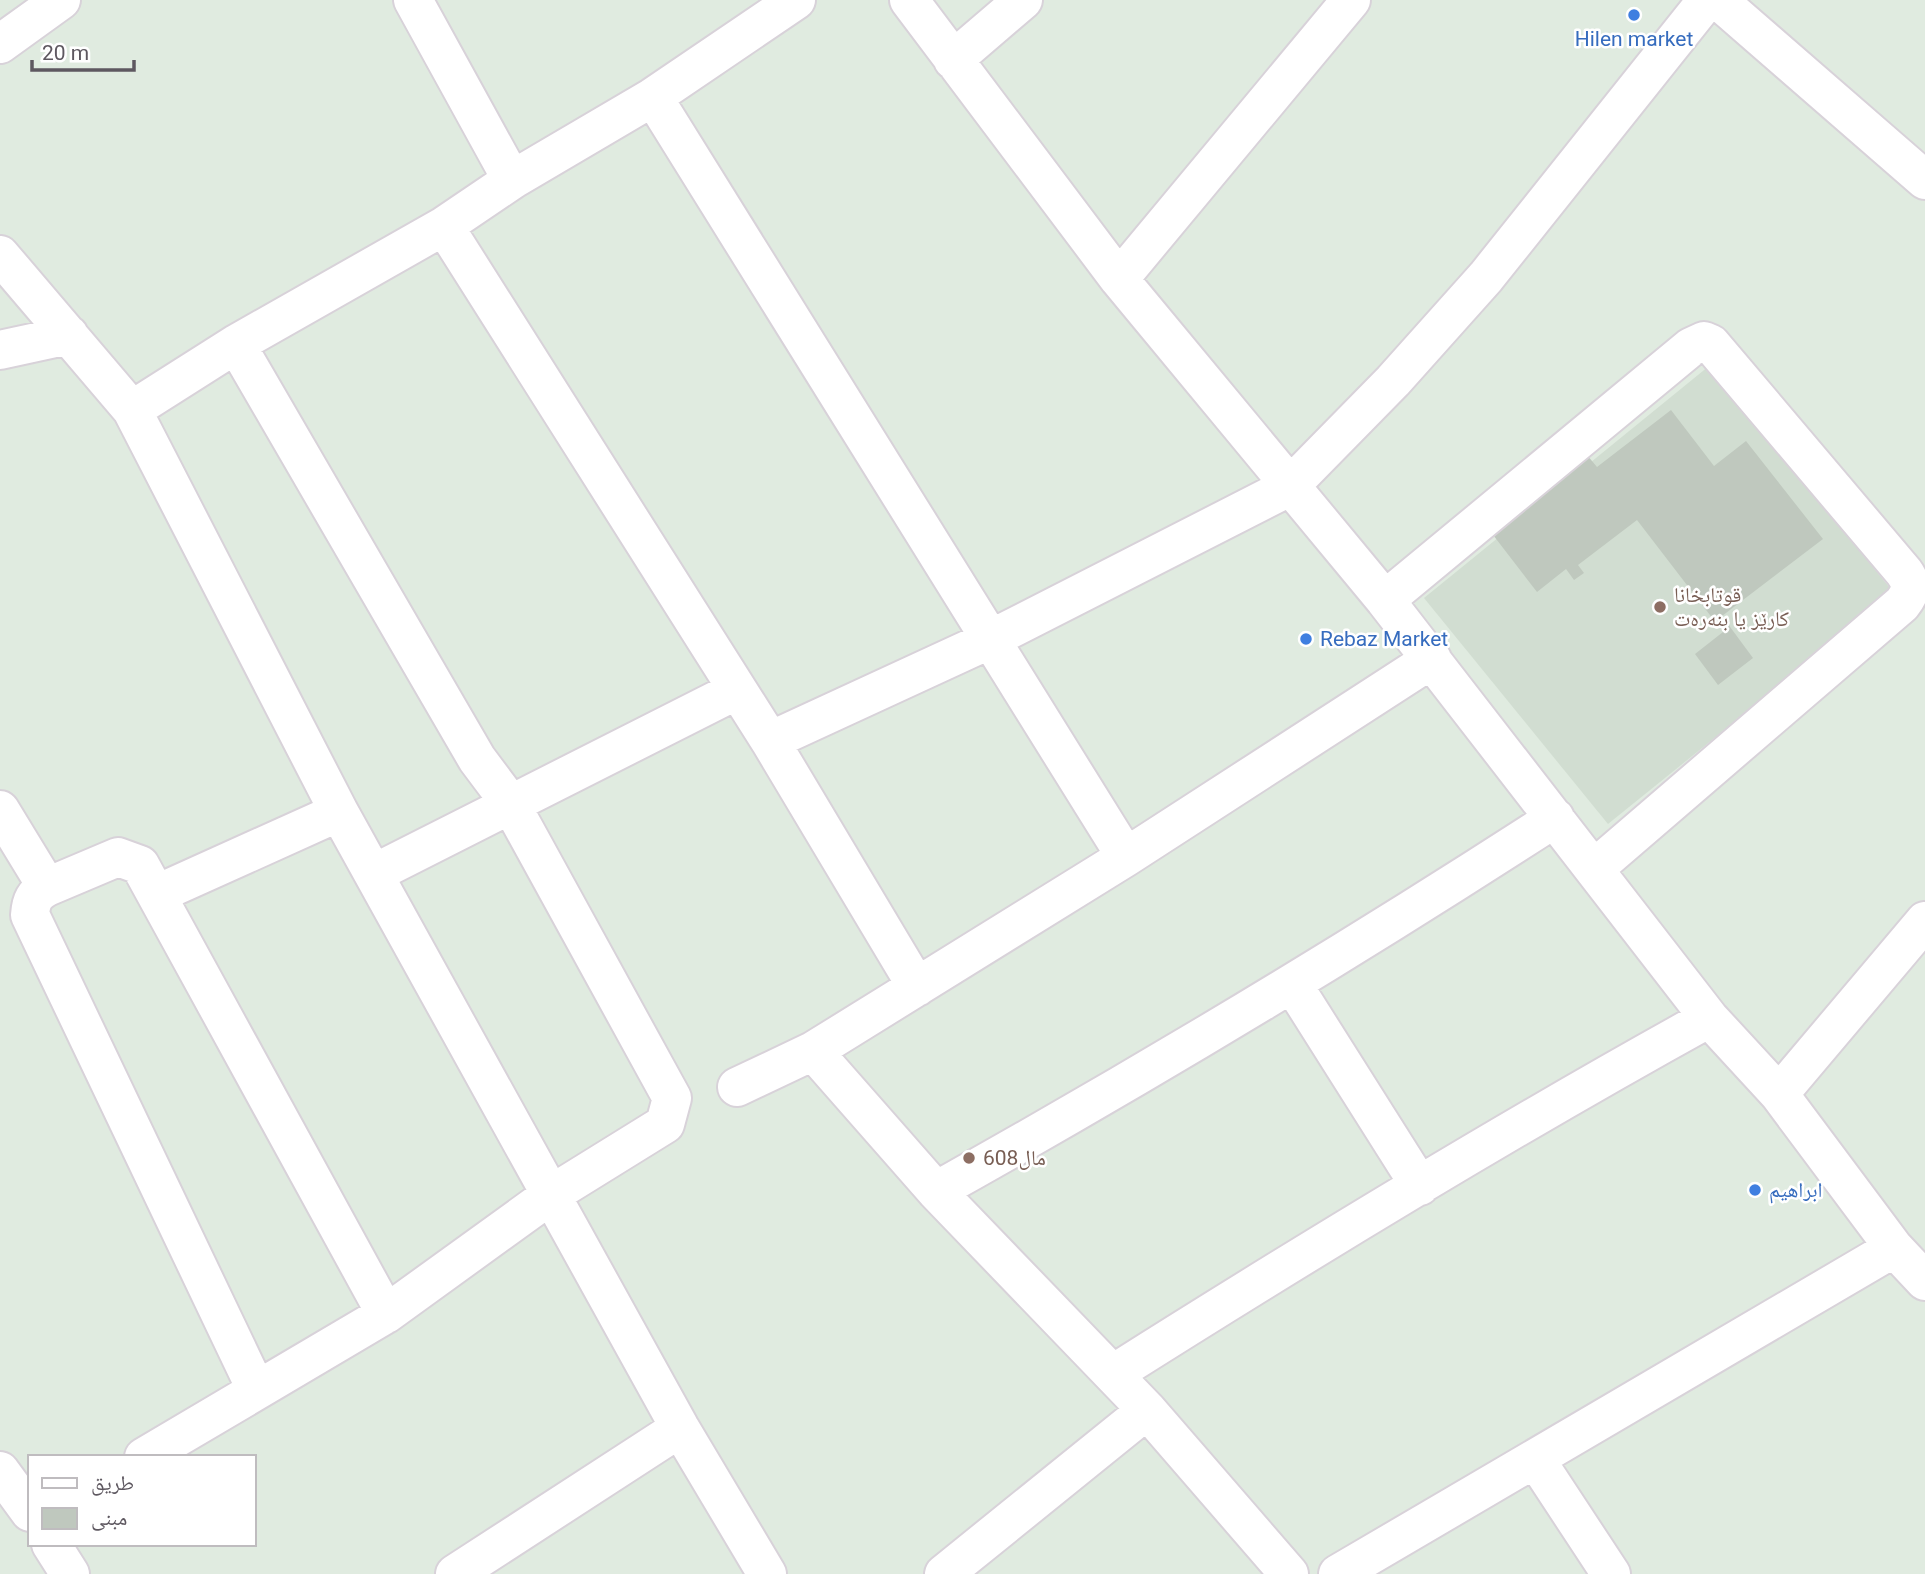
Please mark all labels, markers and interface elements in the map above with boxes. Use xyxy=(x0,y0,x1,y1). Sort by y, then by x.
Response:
marker: Hilen market xyxy=(1626,7,1642,23)
place label: Hilen market xyxy=(1575,27,1693,51)
scale bar xyxy=(32,28,133,72)
text: 20 m xyxy=(42,41,89,65)
place label: قوتابخانا کارێز یا بنەرەت xyxy=(1674,583,1789,631)
marker: قوتابخانا کارێز یا بنەرەت xyxy=(1652,599,1668,615)
place label: Rebaz Market xyxy=(1320,627,1448,651)
marker: Rebaz Market xyxy=(1298,631,1314,647)
place label: مال608 xyxy=(983,1146,1046,1170)
marker: مال608 xyxy=(961,1150,977,1166)
place label: ابراهيم xyxy=(1769,1178,1823,1204)
marker: ابراهيم xyxy=(1747,1182,1763,1198)
legend xyxy=(28,1455,256,1546)
text: طريق xyxy=(91,1471,134,1496)
text: مبنى xyxy=(91,1506,127,1531)

